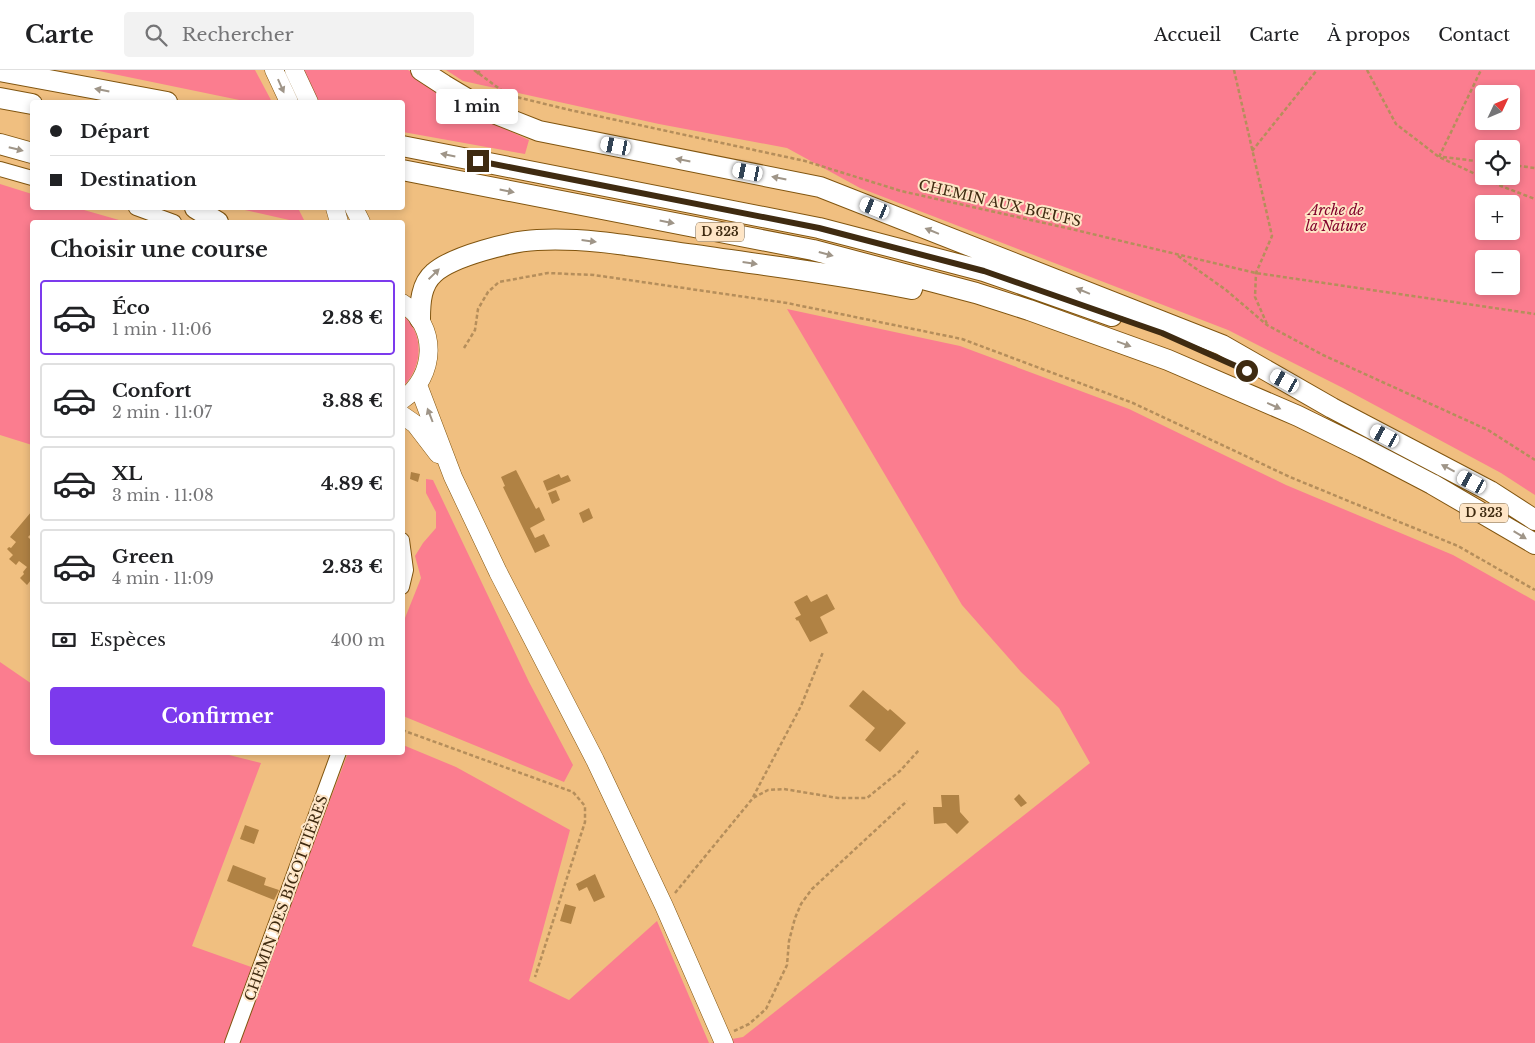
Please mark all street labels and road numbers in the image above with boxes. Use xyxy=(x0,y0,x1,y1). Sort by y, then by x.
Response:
street label: CHEMIN AUX BŒUFS xyxy=(917,176,1083,230)
road number: D 323 xyxy=(696,222,744,242)
road number: D 323 xyxy=(1460,503,1508,522)
street label: CHEMIN DES BIGOTTIÈRES xyxy=(240,793,332,1003)

